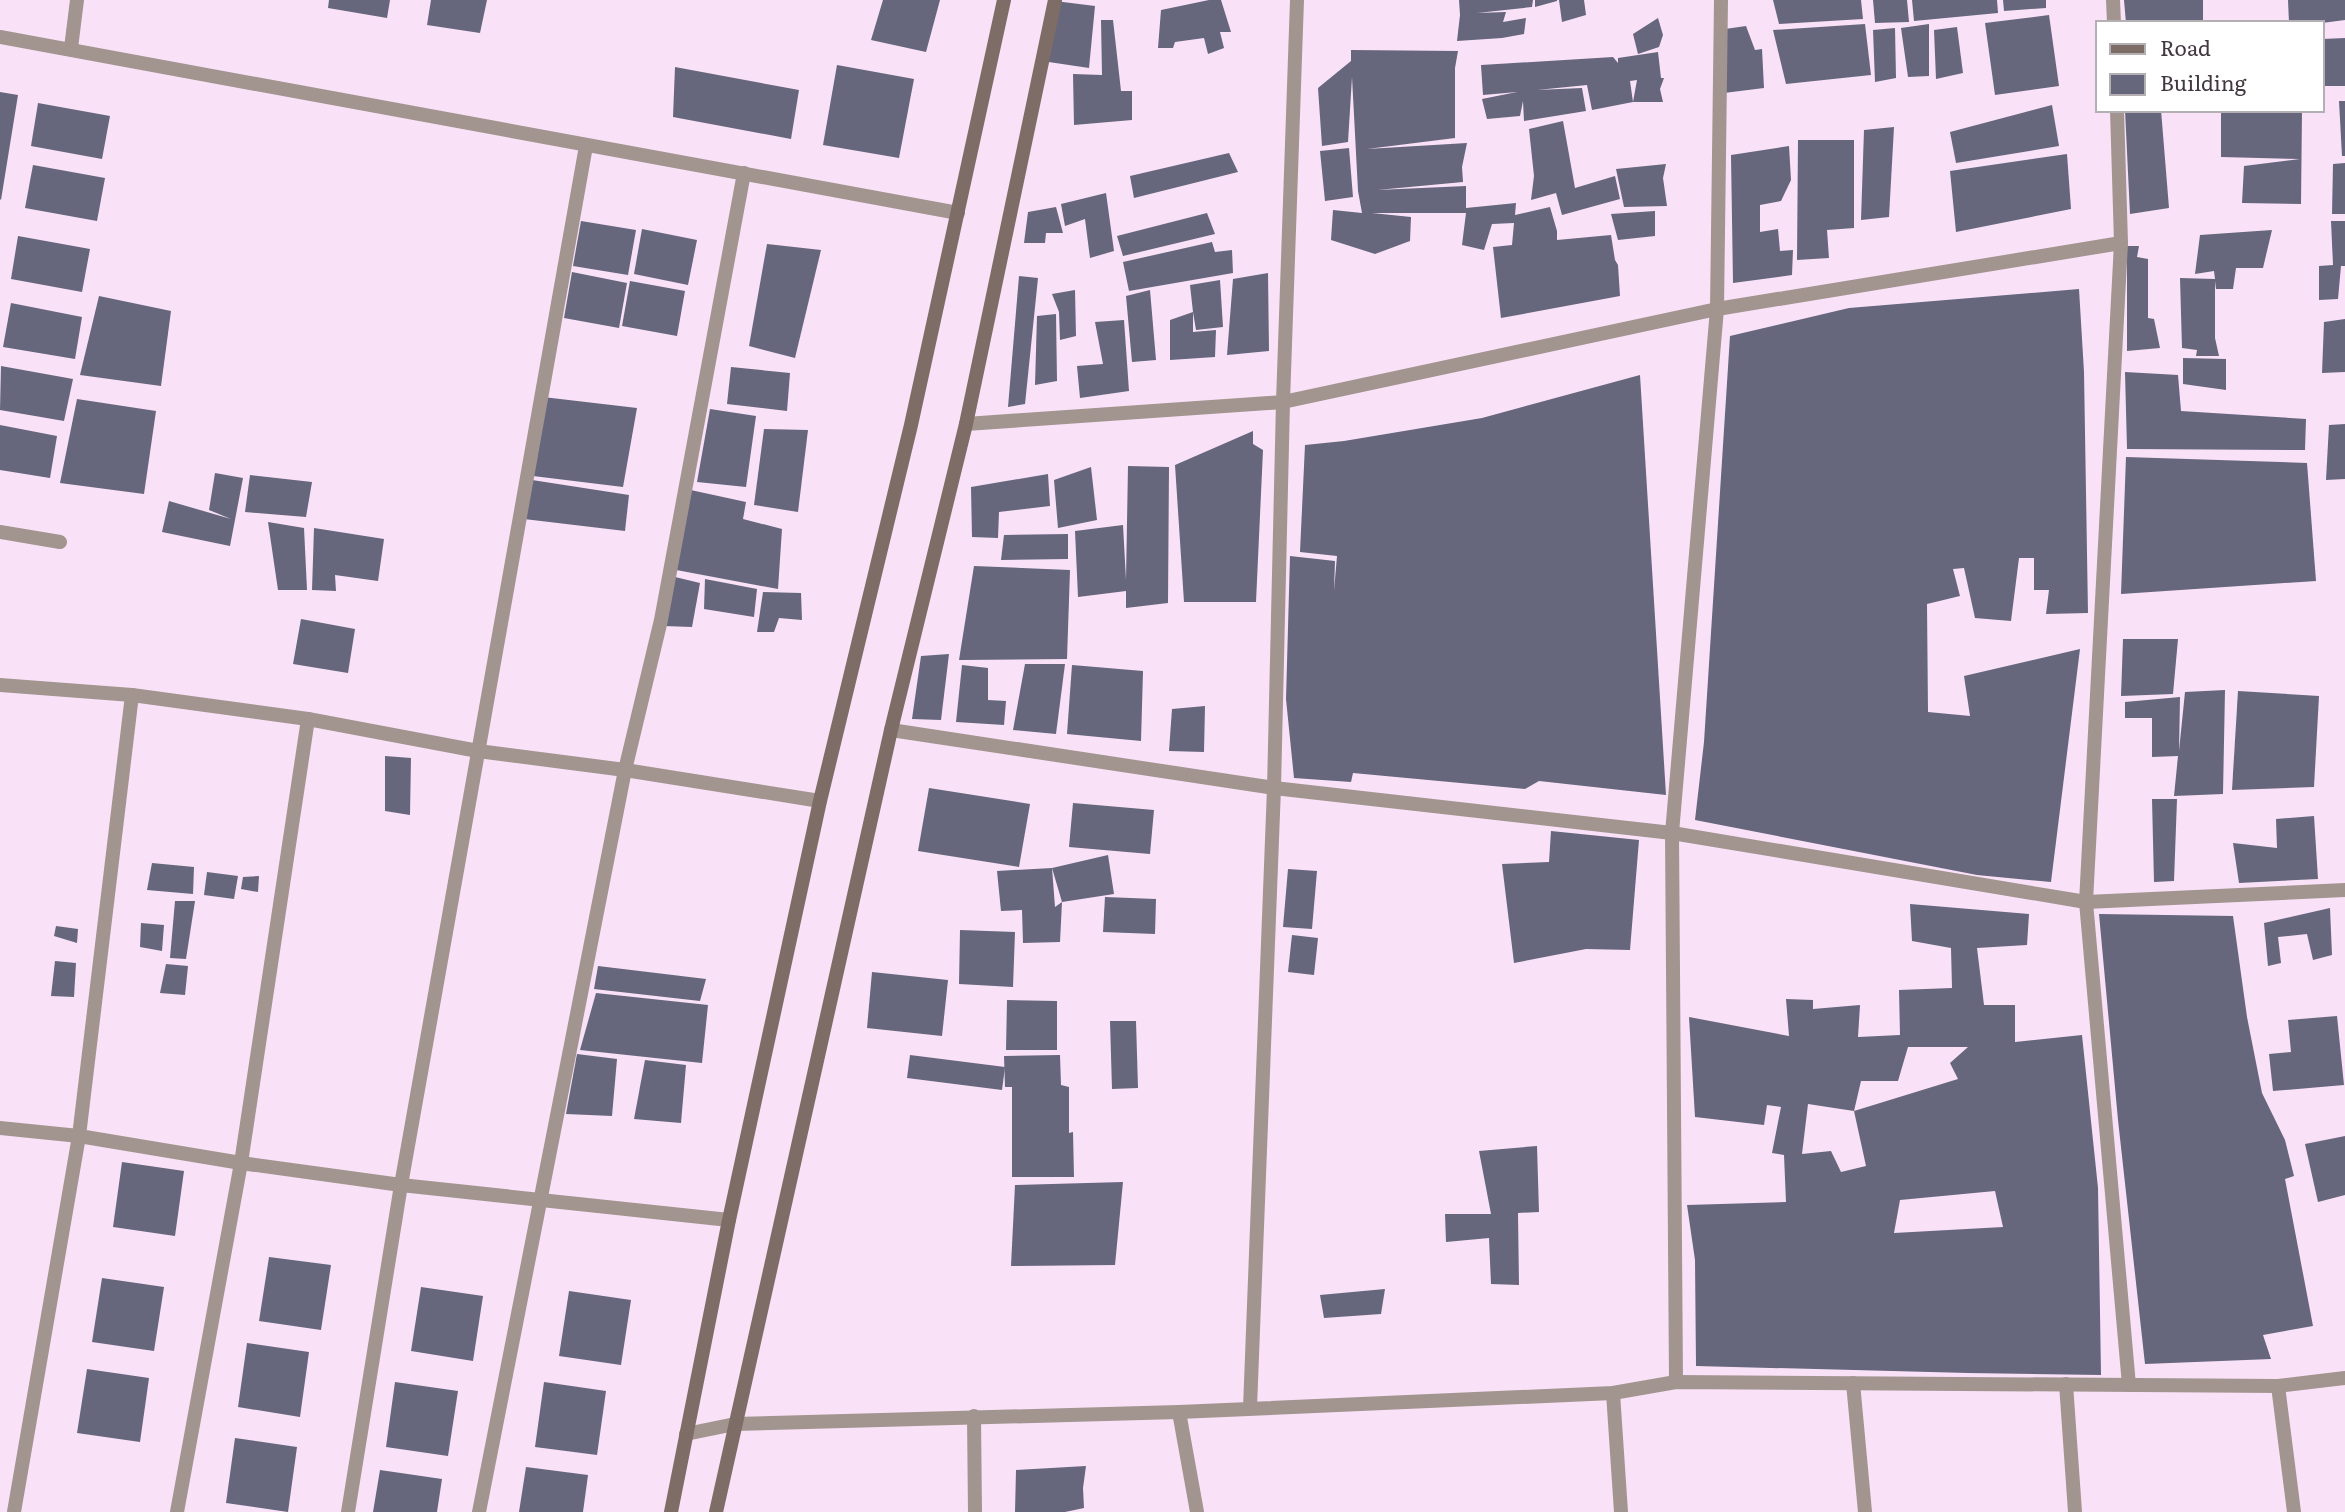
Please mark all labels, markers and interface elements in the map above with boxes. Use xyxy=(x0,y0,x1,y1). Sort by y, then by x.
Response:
legend xyxy=(2096,21,2324,112)
text: Road xyxy=(2160,31,2211,62)
text: Building xyxy=(2160,66,2247,97)

